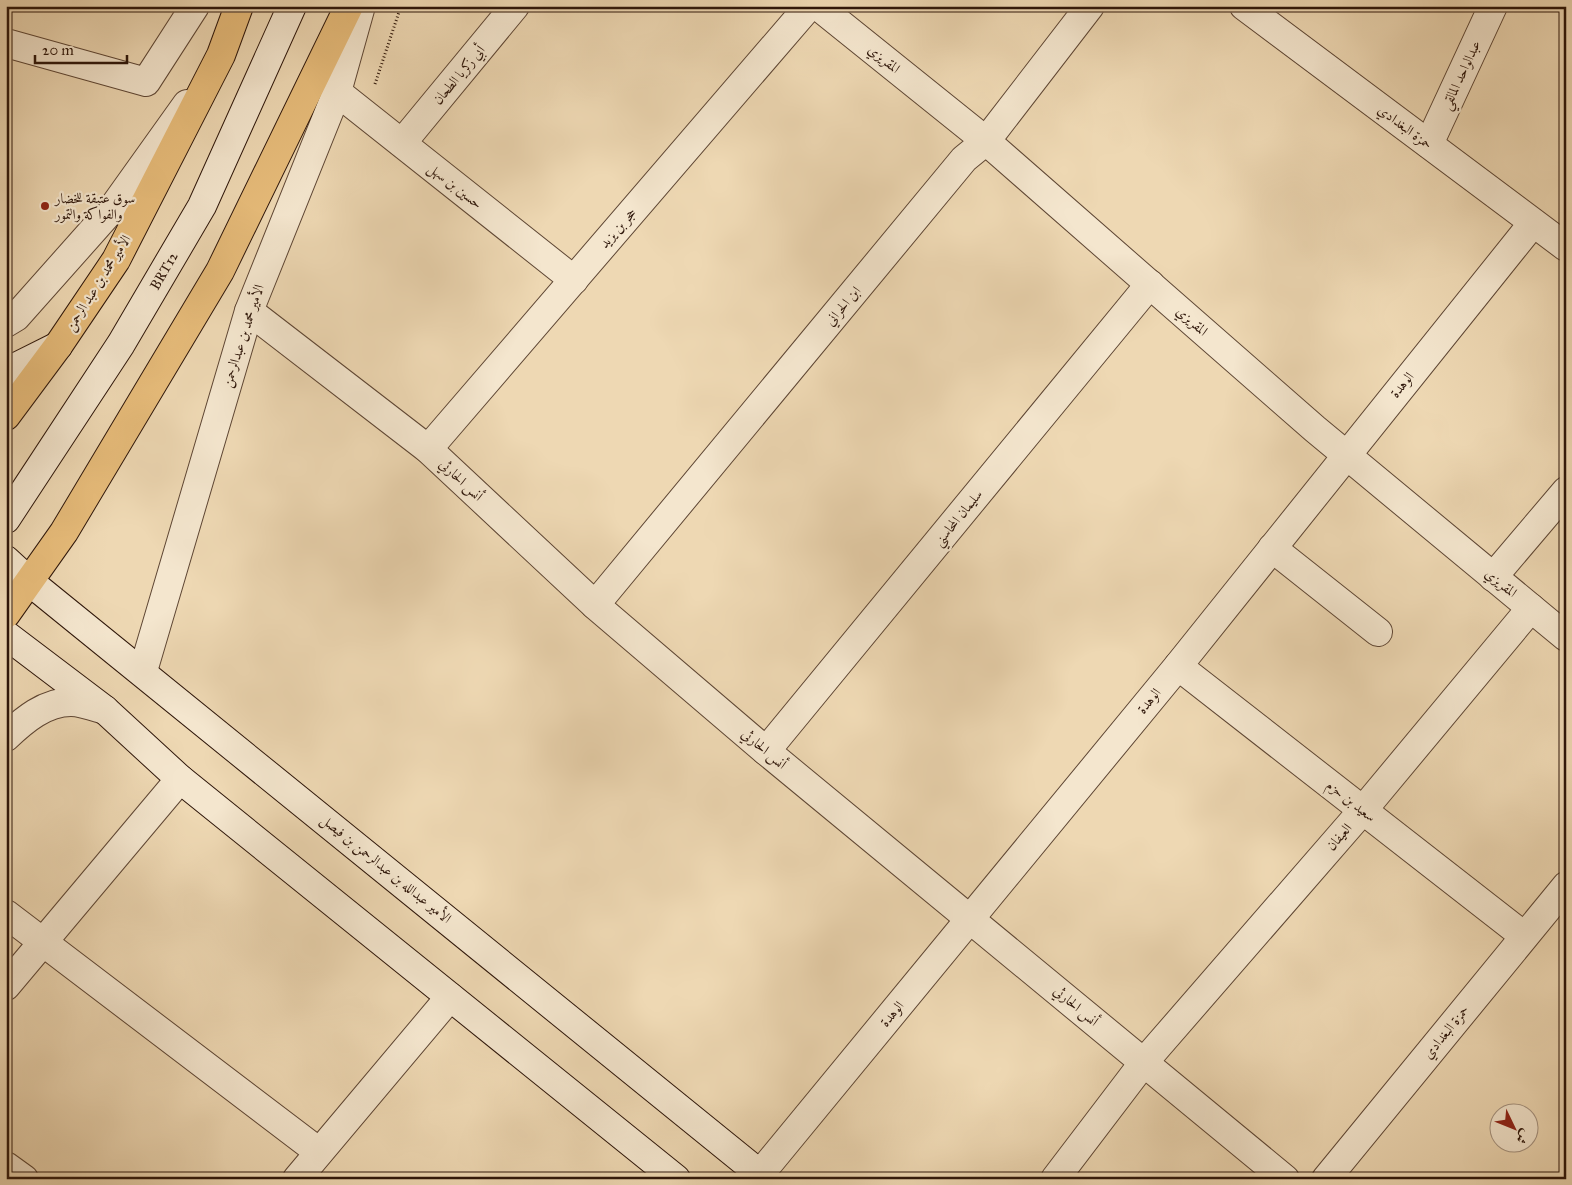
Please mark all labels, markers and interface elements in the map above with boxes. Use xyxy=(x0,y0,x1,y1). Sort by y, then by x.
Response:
scale bar xyxy=(35,32,128,64)
street label: عبدالواحد المالقي xyxy=(1438,38,1489,114)
street label: أبي زكريا الطحان xyxy=(428,40,492,110)
text: 20 m xyxy=(42,41,74,59)
street label: المقريزي xyxy=(863,41,904,79)
street label: حمزة البغدادي xyxy=(1373,101,1436,155)
street label: حسين بن سهل xyxy=(423,159,486,214)
place label: سوق عتيقة للخضار والفواكة والتمور xyxy=(53,190,135,223)
marker: سوق عتيقة للخضار والفواكة والتمور xyxy=(39,200,51,212)
street label: حجر بن يزيد xyxy=(596,204,640,252)
street label: الأمير محمد بن عبد الرحمن xyxy=(60,231,135,335)
street label: BRT12 xyxy=(146,249,182,293)
street label: الأمير محمد بن عبدالرحمن xyxy=(216,282,269,390)
street label: ابن الحراني xyxy=(822,283,867,331)
street label: المقريزي xyxy=(1171,303,1211,342)
street label: الوهدة xyxy=(1386,369,1418,401)
street label: أنس الحارثي xyxy=(433,454,488,507)
street label: سليمان المحاسني xyxy=(930,486,989,552)
street label: المقريزي xyxy=(1480,565,1521,603)
street label: الوهدة xyxy=(1133,685,1165,717)
street label: أنس الحارثي xyxy=(736,724,792,776)
street label: سعيد بن حزم xyxy=(1320,776,1379,829)
street label: الأمير عبدالله بن عبدالرحمن بن فيصل xyxy=(316,809,456,929)
street label: العيفان xyxy=(1323,820,1355,854)
street label: أنس الحارثي xyxy=(1048,981,1104,1033)
street label: الوهدة xyxy=(876,998,908,1030)
street label: حمزة البغدادي xyxy=(1419,1002,1475,1064)
north arrow xyxy=(1490,1102,1540,1152)
text: ش xyxy=(1512,1126,1534,1147)

